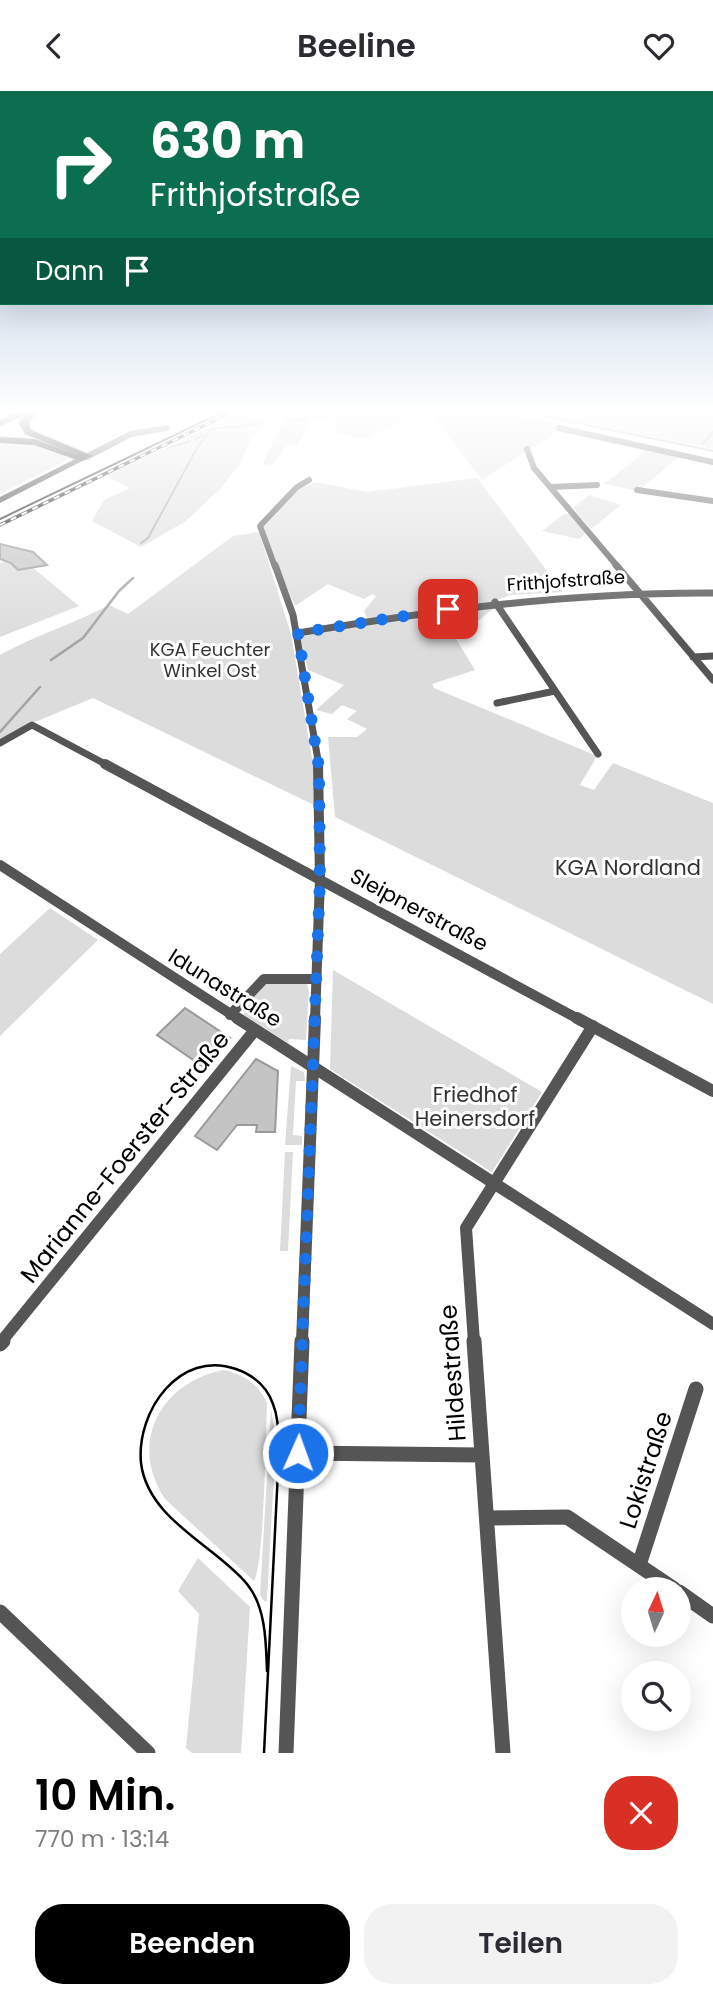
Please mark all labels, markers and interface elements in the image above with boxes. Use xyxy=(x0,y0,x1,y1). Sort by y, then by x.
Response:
text: Beeline xyxy=(297,23,416,68)
icon: back xyxy=(35,27,73,65)
icon: heart xyxy=(640,27,678,65)
text: 630 m xyxy=(150,107,305,175)
icon: right xyxy=(35,119,126,210)
text: Frithjofstraße xyxy=(150,172,361,217)
icon: arrive xyxy=(118,252,156,290)
text: Dann xyxy=(35,253,104,289)
street label: Frithjofstraße xyxy=(506,564,626,597)
pin xyxy=(418,579,478,639)
icon: arrive xyxy=(429,590,467,628)
park label: KGA Feuchter Winkel Ost xyxy=(150,637,270,683)
park label: KGA Nordland xyxy=(555,853,701,882)
street label: Sleipnerstraße xyxy=(345,861,493,958)
street label: Idunastraße xyxy=(163,941,287,1034)
street label: Marianne-Foerster-Straße xyxy=(12,1024,237,1290)
park label: Friedhof Heinersdorf xyxy=(415,1080,535,1133)
street label: Hildestraße xyxy=(431,1303,474,1443)
street label: Lokistraße xyxy=(611,1407,680,1533)
position arrow xyxy=(261,1416,335,1490)
north arrow xyxy=(621,1577,691,1647)
map controls xyxy=(621,1577,691,1731)
button: search xyxy=(621,1661,691,1731)
text: 10 Min. xyxy=(35,1766,175,1825)
button: close xyxy=(604,1776,678,1850)
text: 770 m · 13:14 xyxy=(35,1823,169,1855)
button: Beenden xyxy=(35,1904,350,1984)
button: Teilen xyxy=(364,1904,678,1984)

